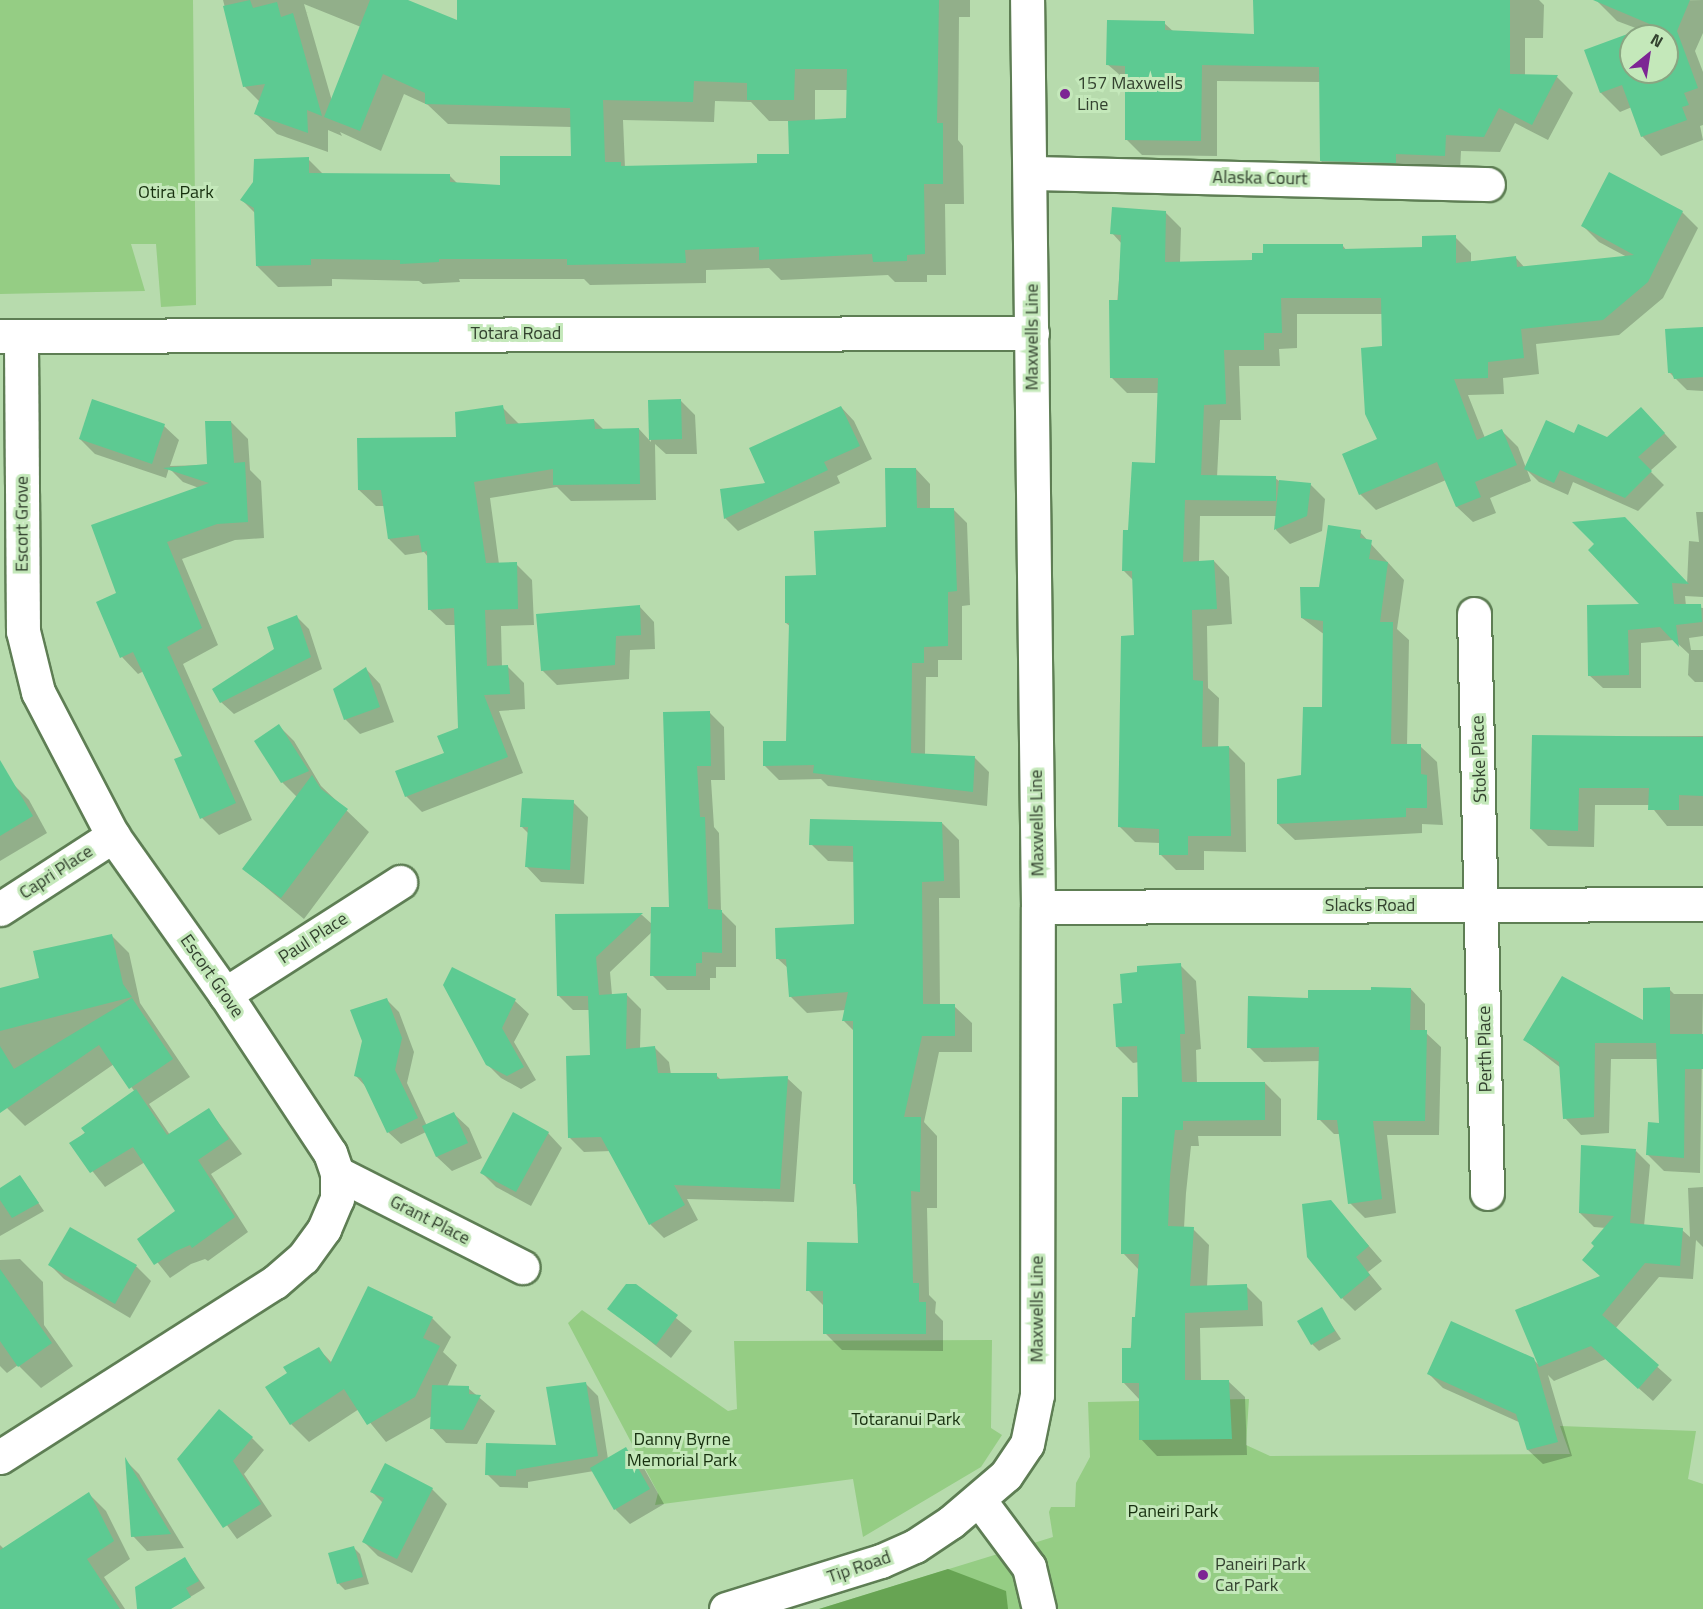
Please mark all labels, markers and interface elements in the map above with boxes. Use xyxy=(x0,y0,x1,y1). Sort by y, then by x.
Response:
north arrow xyxy=(1619,24,1679,84)
text: N xyxy=(1646,27,1668,53)
place label: 157 Maxwells Line xyxy=(1077,73,1183,116)
marker: 157 Maxwells Line xyxy=(1058,87,1072,101)
street label: Alaska Court xyxy=(1212,166,1308,190)
park label: Otira Park xyxy=(138,181,214,203)
street label: Maxwells Line xyxy=(1021,284,1043,390)
street label: Totara Road xyxy=(471,322,561,344)
street label: Escort Grove xyxy=(11,476,33,572)
street label: Stoke Place xyxy=(1467,715,1491,803)
street label: Maxwells Line xyxy=(1025,769,1049,877)
street label: Capri Place xyxy=(15,840,97,904)
street label: Slacks Road xyxy=(1325,894,1415,916)
street label: Paul Place xyxy=(274,908,352,968)
street label: Escort Grove xyxy=(176,930,248,1022)
street label: Perth Place xyxy=(1473,1006,1497,1092)
street label: Grant Place xyxy=(386,1191,474,1249)
street label: Maxwells Line xyxy=(1026,1256,1048,1362)
park label: Totaranui Park xyxy=(851,1408,961,1430)
park label: Danny Byrne Memorial Park xyxy=(627,1429,737,1472)
park label: Paneiri Park xyxy=(1128,1500,1218,1522)
street label: Tip Road xyxy=(824,1546,894,1588)
place label: Paneiri Park Car Park xyxy=(1215,1554,1306,1596)
marker: Paneiri Park Car Park xyxy=(1196,1568,1210,1582)

